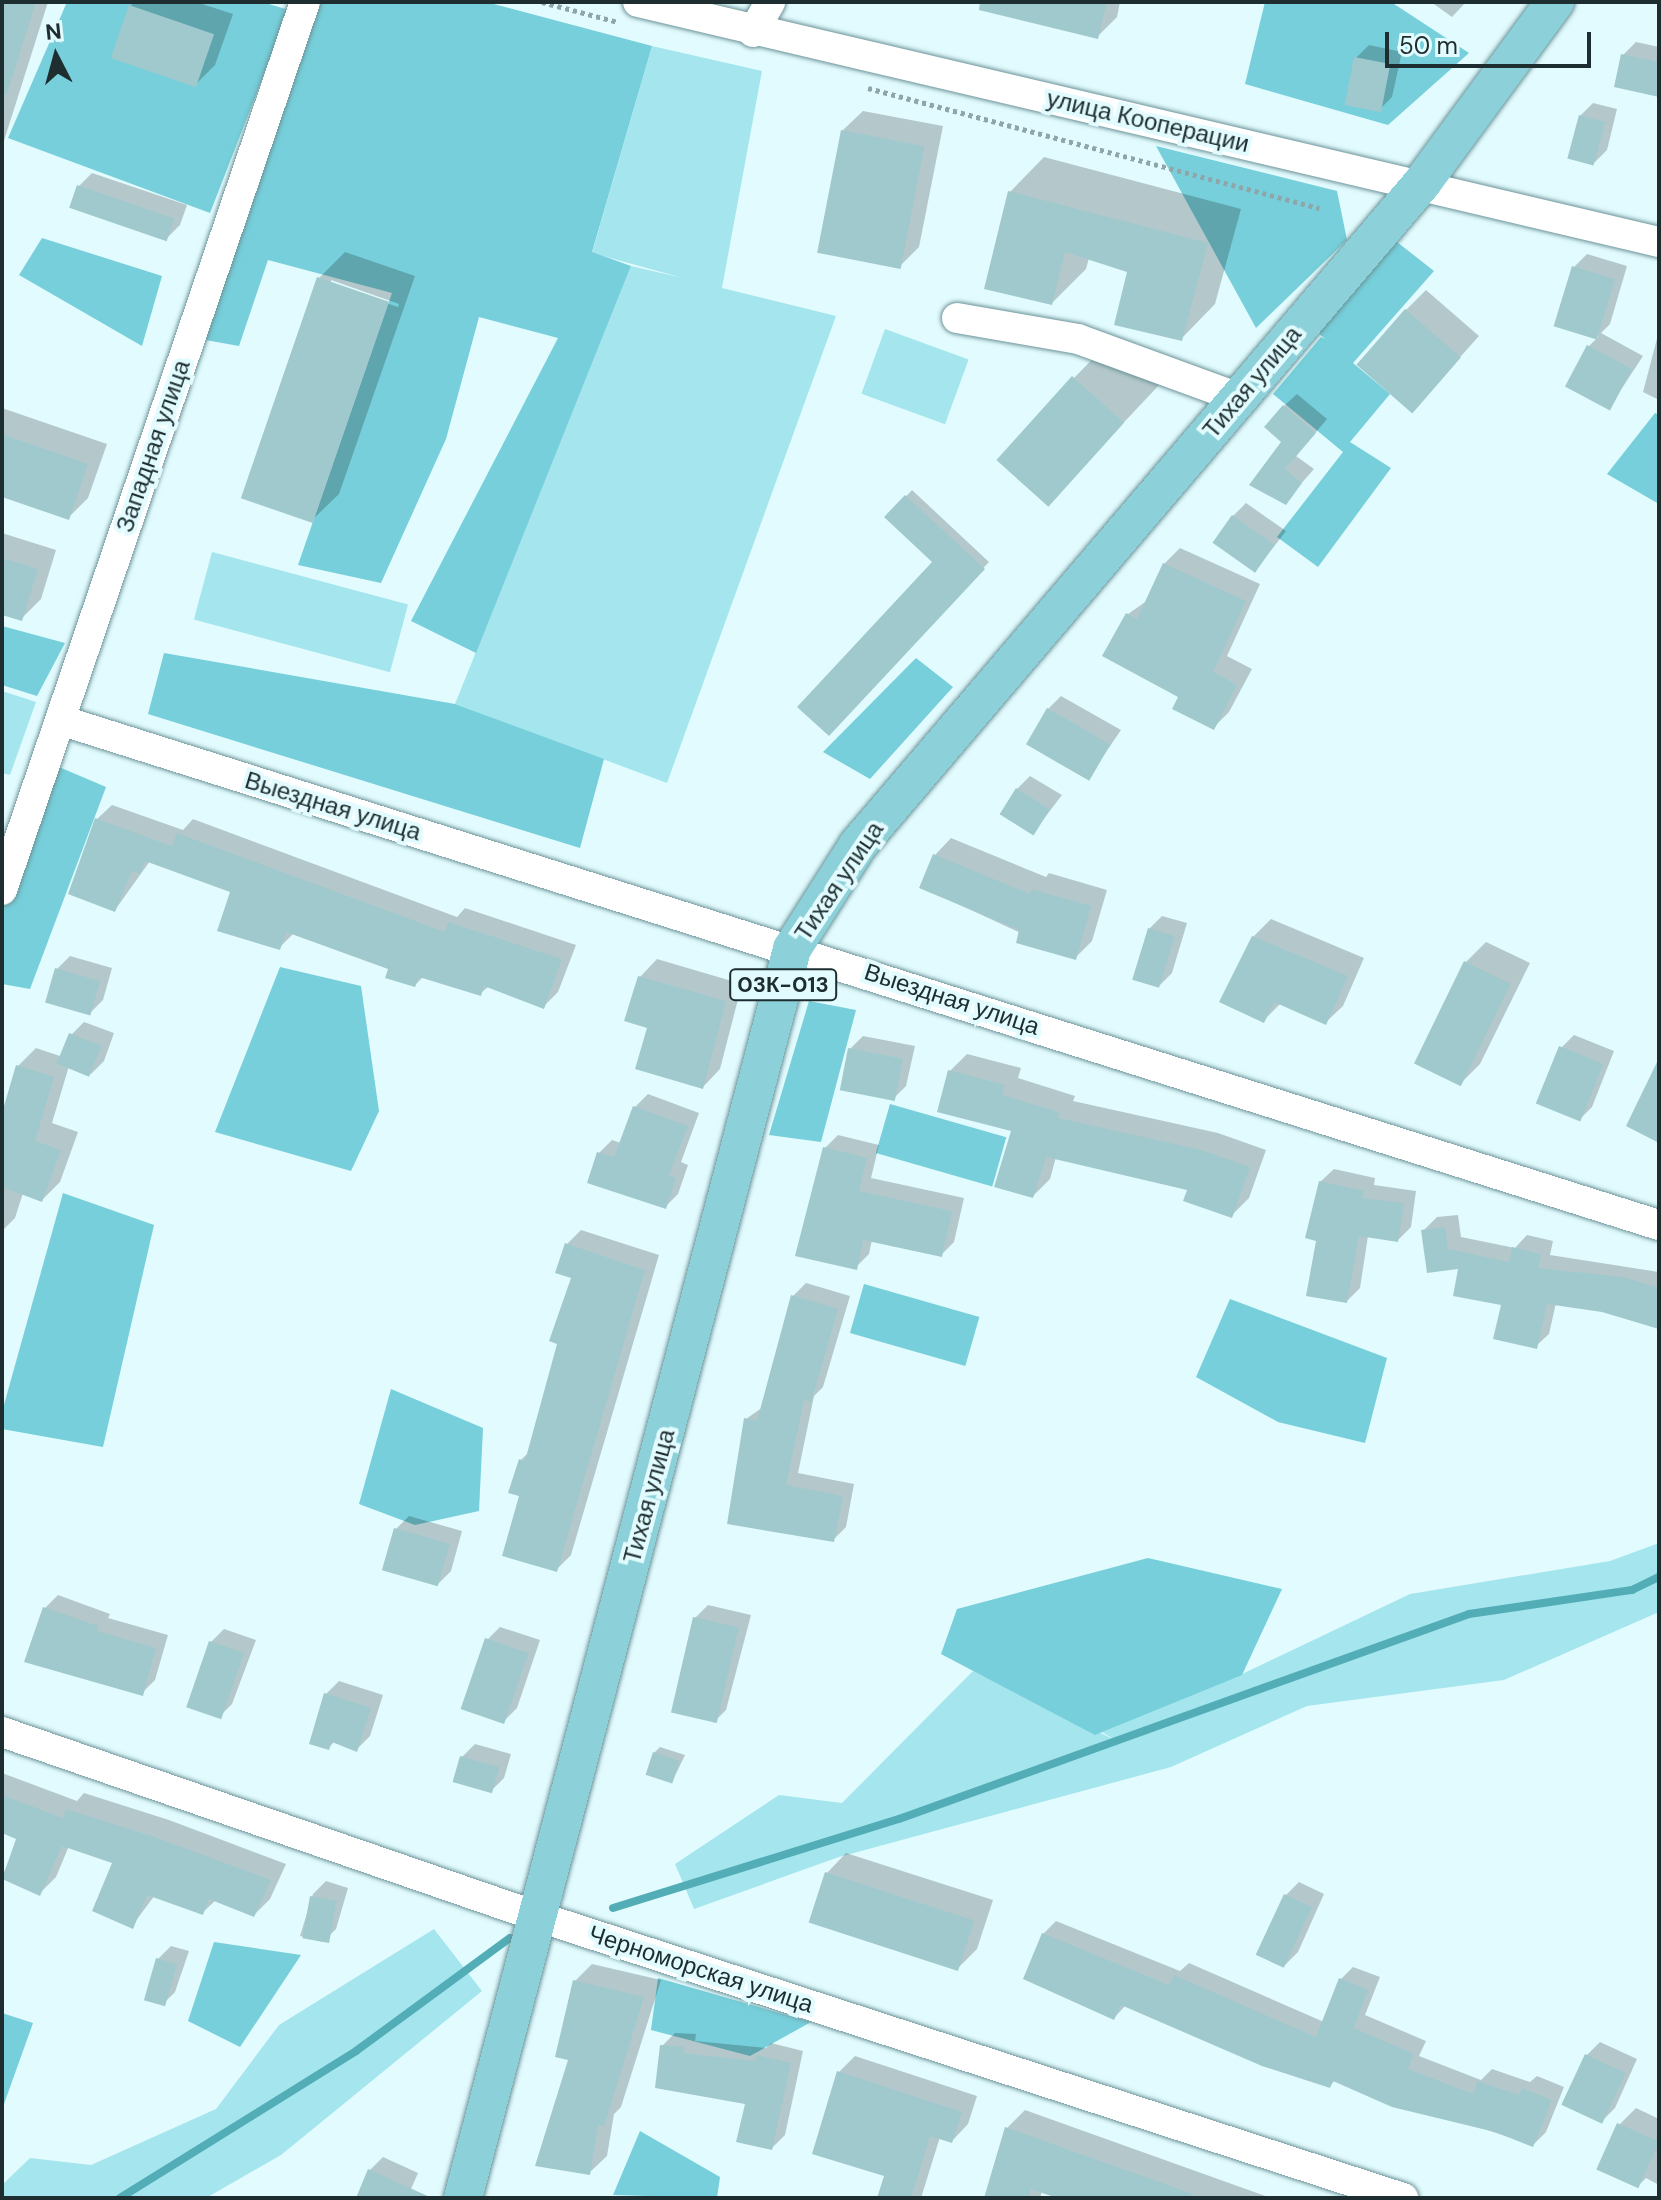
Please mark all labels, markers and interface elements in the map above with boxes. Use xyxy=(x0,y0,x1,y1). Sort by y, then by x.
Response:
north arrow xyxy=(16,16,96,96)
text: N xyxy=(44,16,63,47)
scale bar xyxy=(1389,16,1595,66)
text: 50 m xyxy=(1399,30,1458,61)
street label: улица Кооперации xyxy=(1044,84,1252,158)
street label: Тихая улица xyxy=(1197,320,1307,444)
street label: Западная улица xyxy=(110,356,196,536)
street label: Выездная улица xyxy=(242,766,424,846)
street label: Тихая улица xyxy=(789,816,889,946)
street label: Выездная улица xyxy=(861,957,1043,1041)
road number: 03К-013 xyxy=(729,967,837,1003)
street label: Тихая улица xyxy=(617,1426,681,1566)
street label: Черноморская улица xyxy=(585,1919,817,2019)

